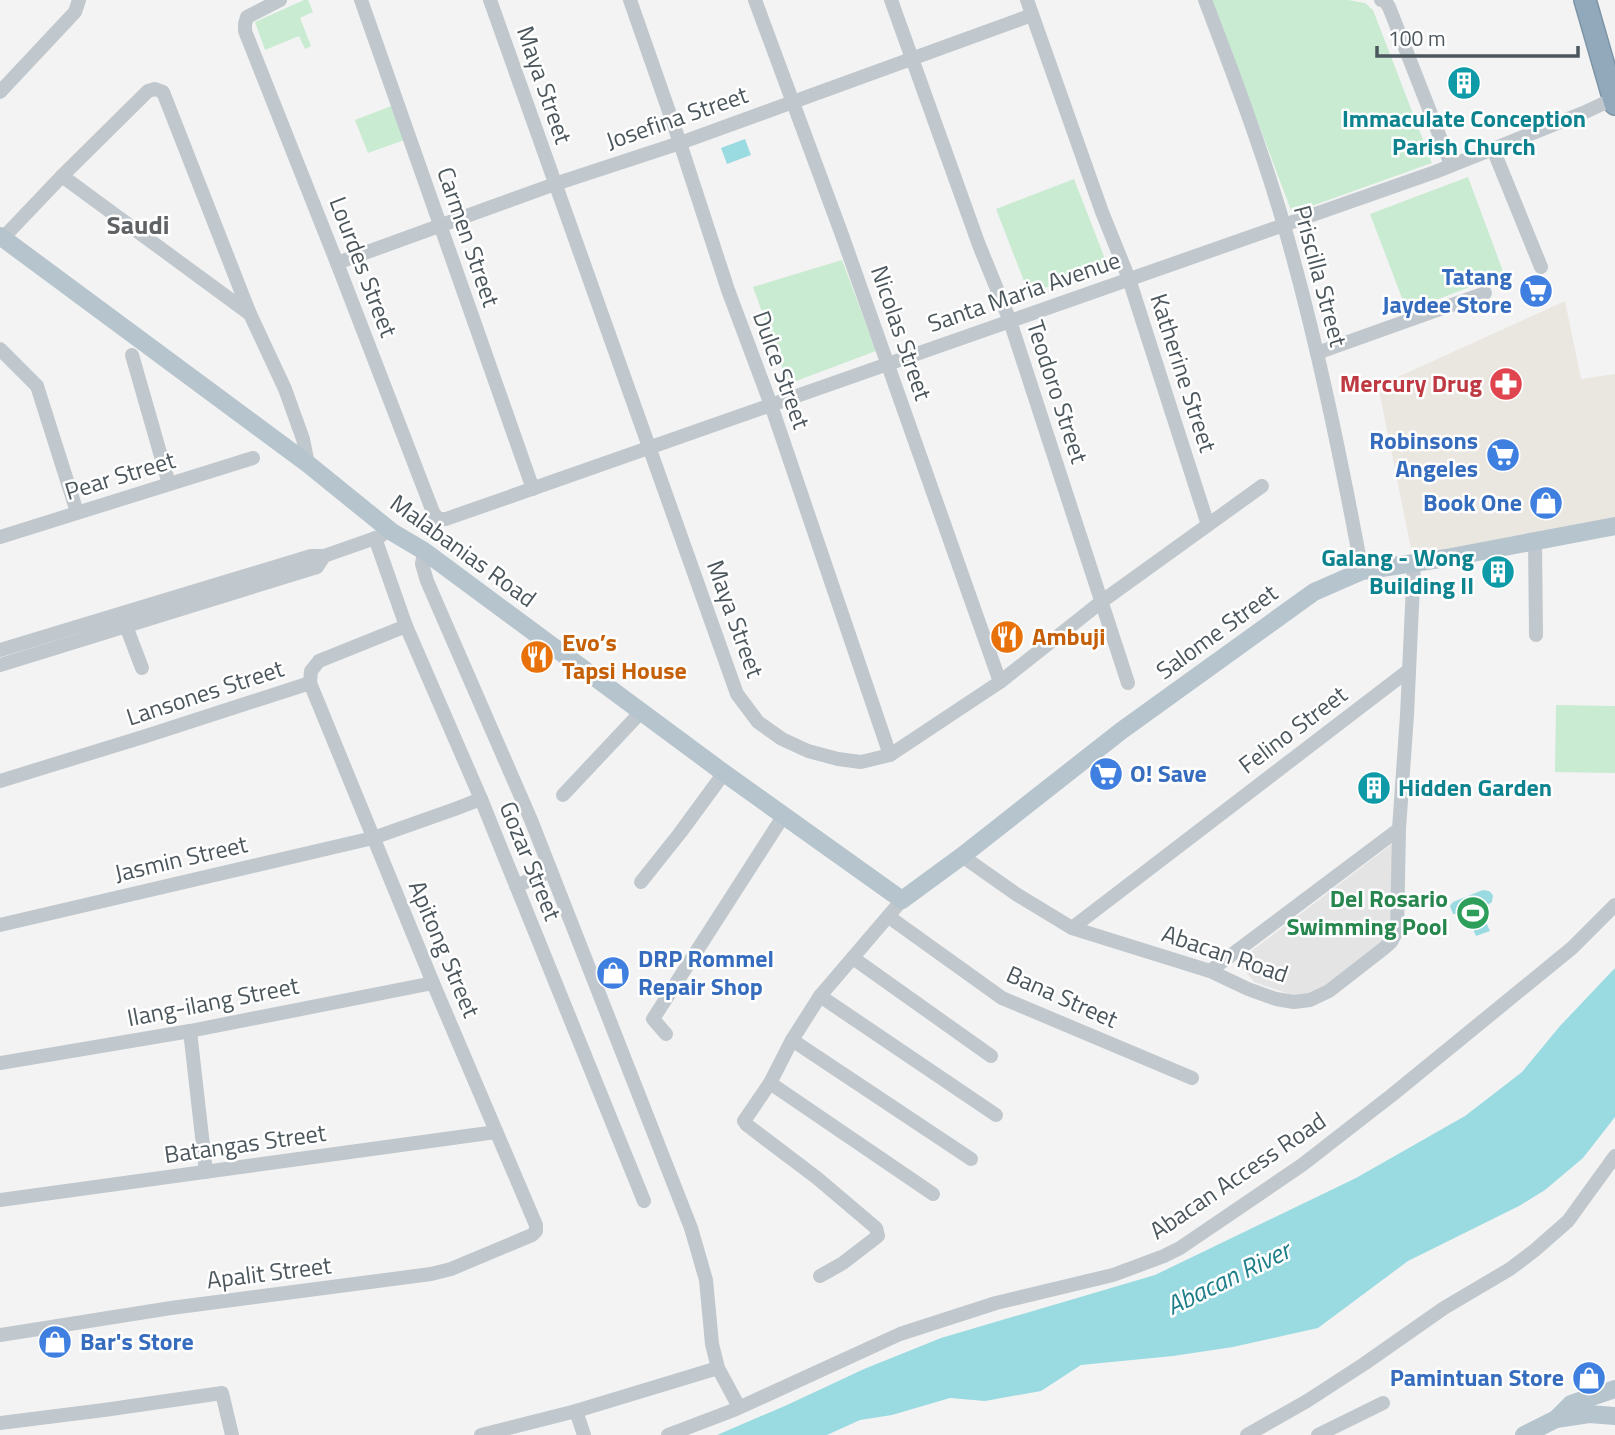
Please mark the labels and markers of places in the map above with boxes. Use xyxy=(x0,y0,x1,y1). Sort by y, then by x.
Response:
building icon: Immaculate Conception Parish Church xyxy=(1445,64,1483,102)
place label: Immaculate Conception Parish Church xyxy=(1342,100,1586,164)
place label: Tatang Jaydee Store xyxy=(1382,258,1512,322)
supermarket icon: Tatang Jaydee Store xyxy=(1517,272,1555,310)
place label: Mercury Drug xyxy=(1340,365,1482,401)
pharmacy icon: Mercury Drug xyxy=(1487,365,1525,403)
place label: Robinsons Angeles xyxy=(1369,422,1478,486)
supermarket icon: Robinsons Angeles xyxy=(1484,436,1522,474)
place label: Book One xyxy=(1423,484,1522,520)
shop icon: Book One xyxy=(1527,484,1565,522)
place label: Galang - Wong Building II xyxy=(1321,539,1474,603)
building icon: Galang - Wong Building II xyxy=(1479,553,1517,591)
restaurant icon: Ambuji xyxy=(988,618,1026,656)
place label: Ambuji xyxy=(1032,618,1105,654)
place label: Evo’s Tapsi House xyxy=(562,624,687,688)
restaurant icon: Evo’s Tapsi House xyxy=(518,638,556,676)
supermarket icon: O! Save xyxy=(1087,755,1125,793)
place label: O! Save xyxy=(1130,755,1207,791)
building icon: Hidden Garden xyxy=(1355,769,1393,807)
place label: Hidden Garden xyxy=(1398,769,1552,805)
place label: Del Rosario Swimming Pool xyxy=(1286,880,1448,944)
sports icon: Del Rosario Swimming Pool xyxy=(1454,894,1492,932)
place label: DRP Rommel Repair Shop xyxy=(638,940,774,1004)
shop icon: DRP Rommel Repair Shop xyxy=(594,954,632,992)
shop icon: Bar's Store xyxy=(36,1323,74,1361)
place label: Bar's Store xyxy=(80,1323,194,1359)
place label: Pamintuan Store xyxy=(1390,1359,1564,1395)
shop icon: Pamintuan Store xyxy=(1570,1359,1608,1397)

